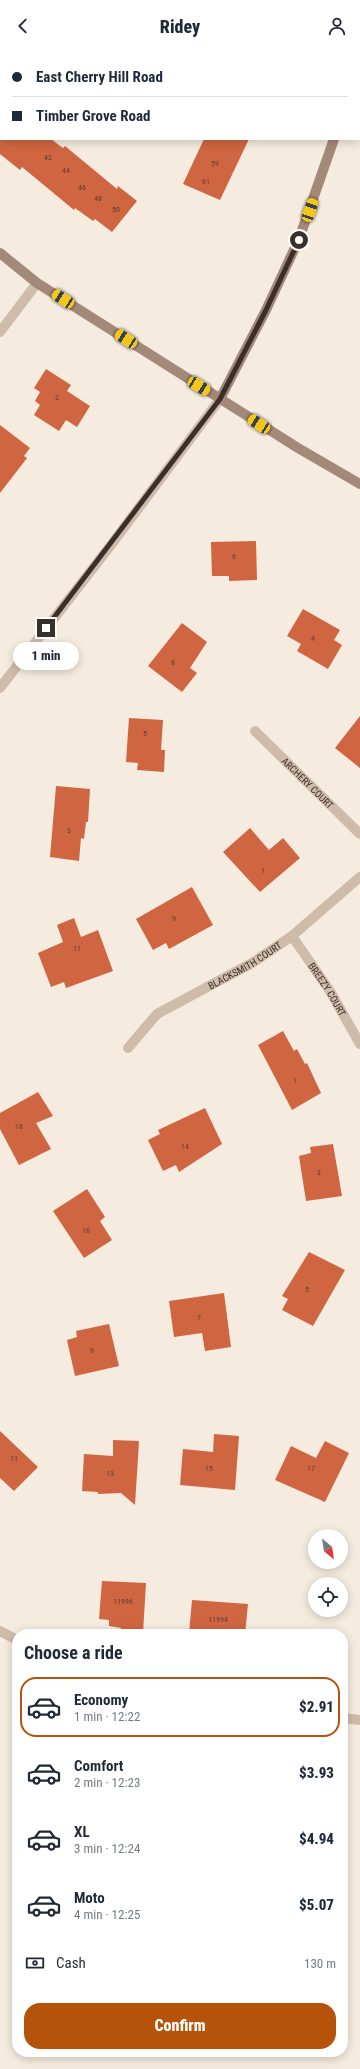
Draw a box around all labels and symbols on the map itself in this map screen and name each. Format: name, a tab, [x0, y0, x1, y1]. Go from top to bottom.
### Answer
house number: 42	[44, 153, 52, 162]
house number: 59	[211, 159, 219, 168]
house number: 44	[62, 166, 70, 175]
house number: 61	[202, 177, 210, 186]
house number: 46	[78, 183, 86, 192]
house number: 48	[94, 194, 102, 203]
car	[300, 197, 320, 223]
house number: 50	[112, 205, 120, 214]
route start	[290, 231, 308, 249]
car	[50, 287, 76, 311]
car	[113, 327, 139, 351]
car	[186, 375, 212, 397]
house number: 2	[55, 393, 59, 402]
car	[246, 412, 272, 436]
house number: 6	[232, 552, 236, 561]
route end	[37, 619, 55, 637]
house number: 4	[311, 634, 315, 643]
callout: 1 min	[13, 642, 79, 670]
house number: 8	[171, 658, 175, 667]
house number: 5	[143, 729, 147, 738]
street label: ARCHERY COURT	[279, 755, 336, 811]
house number: 3	[67, 826, 71, 835]
house number: 1	[261, 866, 265, 875]
house number: 9	[172, 914, 176, 923]
street label: BLACKSMITH COURT	[206, 940, 284, 992]
house number: 11	[73, 944, 81, 953]
street label: BREEZY COURT	[306, 961, 348, 1018]
house number: 1	[293, 1076, 297, 1085]
house number: 18	[15, 1122, 23, 1131]
house number: 14	[181, 1142, 189, 1151]
house number: 3	[317, 1168, 321, 1177]
house number: 16	[82, 1226, 90, 1235]
house number: 5	[305, 1285, 309, 1294]
house number: 7	[197, 1313, 201, 1322]
house number: 9	[90, 1346, 94, 1355]
house number: 11	[10, 1454, 18, 1463]
house number: 15	[205, 1464, 213, 1473]
house number: 17	[307, 1464, 315, 1473]
house number: 13	[106, 1469, 114, 1478]
north arrow	[308, 1529, 348, 1569]
house number: 11996	[113, 1597, 133, 1606]
house number: 11994	[208, 1615, 228, 1624]

